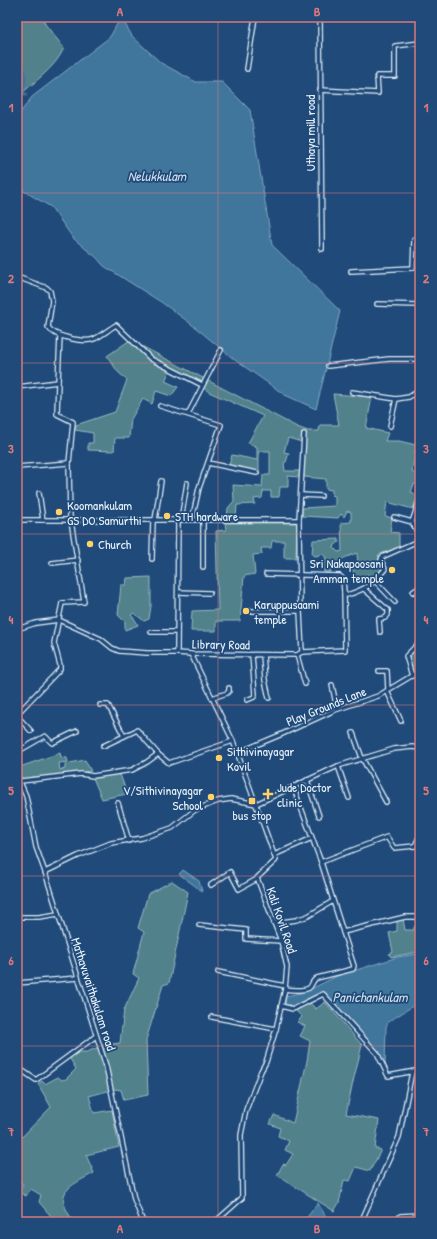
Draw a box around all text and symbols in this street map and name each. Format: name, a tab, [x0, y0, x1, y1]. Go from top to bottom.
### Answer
text: A	[117, 2, 124, 20]
text: B	[314, 2, 321, 20]
street label: Uthaya mill road	[301, 95, 319, 171]
text: 1	[9, 98, 14, 116]
text: 1	[424, 98, 429, 116]
water label: Nelukkulam	[128, 166, 187, 185]
text: 2	[8, 269, 15, 287]
text: 2	[423, 269, 430, 287]
text: 3	[8, 439, 14, 457]
text: 3	[423, 439, 429, 457]
place label: Koomankulam GS DO Samurthi	[67, 496, 142, 529]
marker: Koomankulam GS DO Samurthi	[54, 507, 64, 517]
place label: STH hardware	[175, 507, 238, 525]
marker: STH hardware	[162, 511, 172, 521]
place label: Church	[98, 535, 132, 553]
marker: Church	[85, 539, 95, 549]
place label: Sri Nakapoosani Amman temple	[310, 554, 384, 587]
marker: Sri Nakapoosani Amman temple	[387, 565, 397, 575]
place label: Karuppusaami temple	[254, 595, 319, 628]
marker: Karuppusaami temple	[241, 606, 251, 616]
text: 4	[9, 610, 14, 628]
text: 4	[424, 610, 429, 628]
street label: Library Road	[192, 634, 250, 654]
street label: Play Grounds Lane	[283, 682, 369, 730]
place label: Sithivinayagar Kovil	[227, 742, 294, 775]
marker: Sithivinayagar Kovil	[214, 753, 224, 763]
place label: Jude Doctor clinic	[277, 778, 331, 811]
text: 5	[8, 781, 14, 799]
place label: V/Sithivinayagar School	[123, 781, 204, 814]
text: 5	[423, 781, 429, 799]
marker: Jude Doctor clinic	[262, 788, 274, 800]
marker: V/Sithivinayagar School	[206, 792, 216, 802]
marker: bus stop	[247, 796, 257, 806]
place label: bus stop	[233, 806, 272, 824]
street label: Kali Kovil Road	[262, 884, 302, 956]
street label: Mathavuvaithakulam road	[67, 935, 121, 1053]
text: 6	[8, 951, 14, 969]
text: 6	[423, 951, 429, 969]
water label: Panichankulam	[333, 987, 408, 1006]
text: 7	[7, 1122, 15, 1140]
text: 7	[422, 1122, 430, 1140]
text: A	[117, 1219, 124, 1237]
text: B	[314, 1219, 321, 1237]

